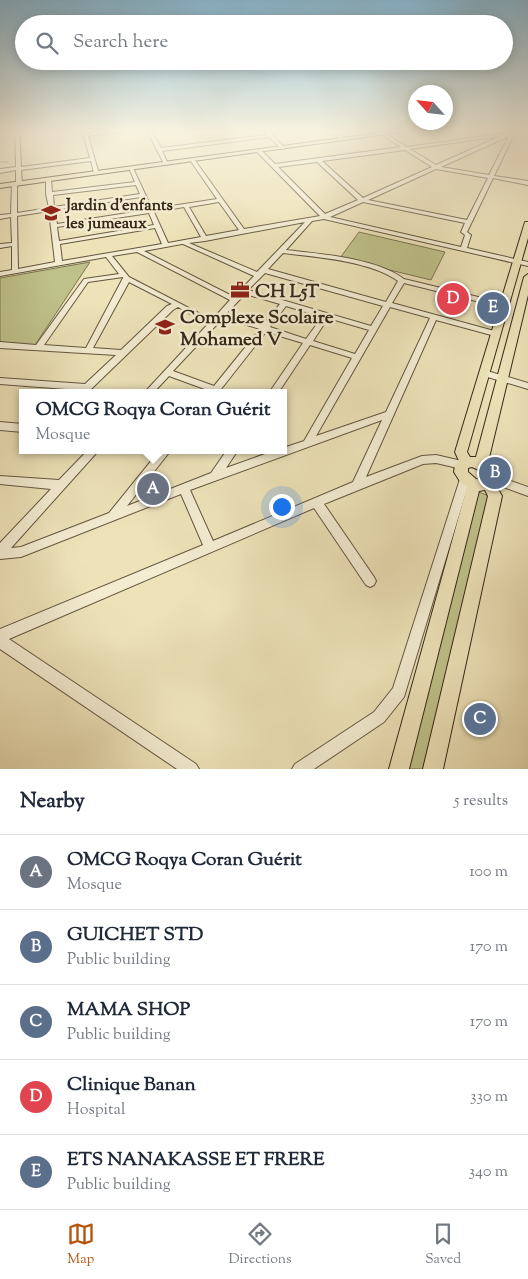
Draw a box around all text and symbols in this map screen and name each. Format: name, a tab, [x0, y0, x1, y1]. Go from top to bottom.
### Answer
search box	[15, 15, 513, 70]
icon: search	[33, 29, 61, 57]
text: Search here	[73, 29, 168, 56]
north arrow	[408, 85, 453, 130]
place label: Jardin d'enfants les jumeaux	[64, 195, 173, 236]
school or university icon: Jardin d'enfants les jumeaux	[40, 202, 62, 224]
office icon: CH L5T	[229, 279, 251, 301]
place label: CH L5T	[255, 279, 320, 306]
pin: D	[437, 280, 469, 318]
pin: E	[477, 289, 509, 327]
place label: Complexe Scolaire Mohamed V	[180, 305, 334, 354]
school or university icon: Complexe Scolaire Mohamed V	[154, 316, 176, 338]
popup	[19, 389, 287, 454]
text: OMCG Roqya Coran Guérit	[36, 397, 270, 424]
text: Mosque	[36, 424, 91, 447]
pin: B	[479, 454, 511, 492]
pin: A	[137, 470, 169, 508]
your location	[269, 494, 295, 520]
pin: C	[464, 700, 496, 738]
text: Nearby	[20, 787, 85, 817]
text: 5 results	[454, 790, 508, 813]
text: OMCG Roqya Coran Guérit	[67, 847, 302, 874]
text: A	[30, 861, 43, 884]
text: 100 m	[469, 861, 508, 884]
text: Mosque	[67, 874, 122, 897]
text: GUICHET STD	[67, 922, 203, 949]
text: B	[31, 936, 41, 959]
text: 170 m	[470, 936, 508, 959]
text: Public building	[67, 949, 171, 972]
text: MAMA SHOP	[67, 997, 190, 1024]
text: C	[30, 1011, 42, 1034]
text: 170 m	[470, 1011, 508, 1034]
text: Public building	[67, 1024, 171, 1047]
text: Clinique Banan	[67, 1072, 196, 1099]
text: D	[30, 1086, 42, 1109]
text: 330 m	[470, 1086, 508, 1109]
text: Hospital	[67, 1099, 125, 1122]
text: ETS NANAKASSE ET FRERE	[67, 1147, 325, 1174]
text: E	[31, 1161, 41, 1184]
text: 340 m	[469, 1161, 508, 1184]
text: Public building	[67, 1174, 171, 1197]
tab: Map	[67, 1220, 95, 1270]
tab: Directions	[228, 1220, 292, 1270]
tab: Saved	[425, 1220, 461, 1270]

